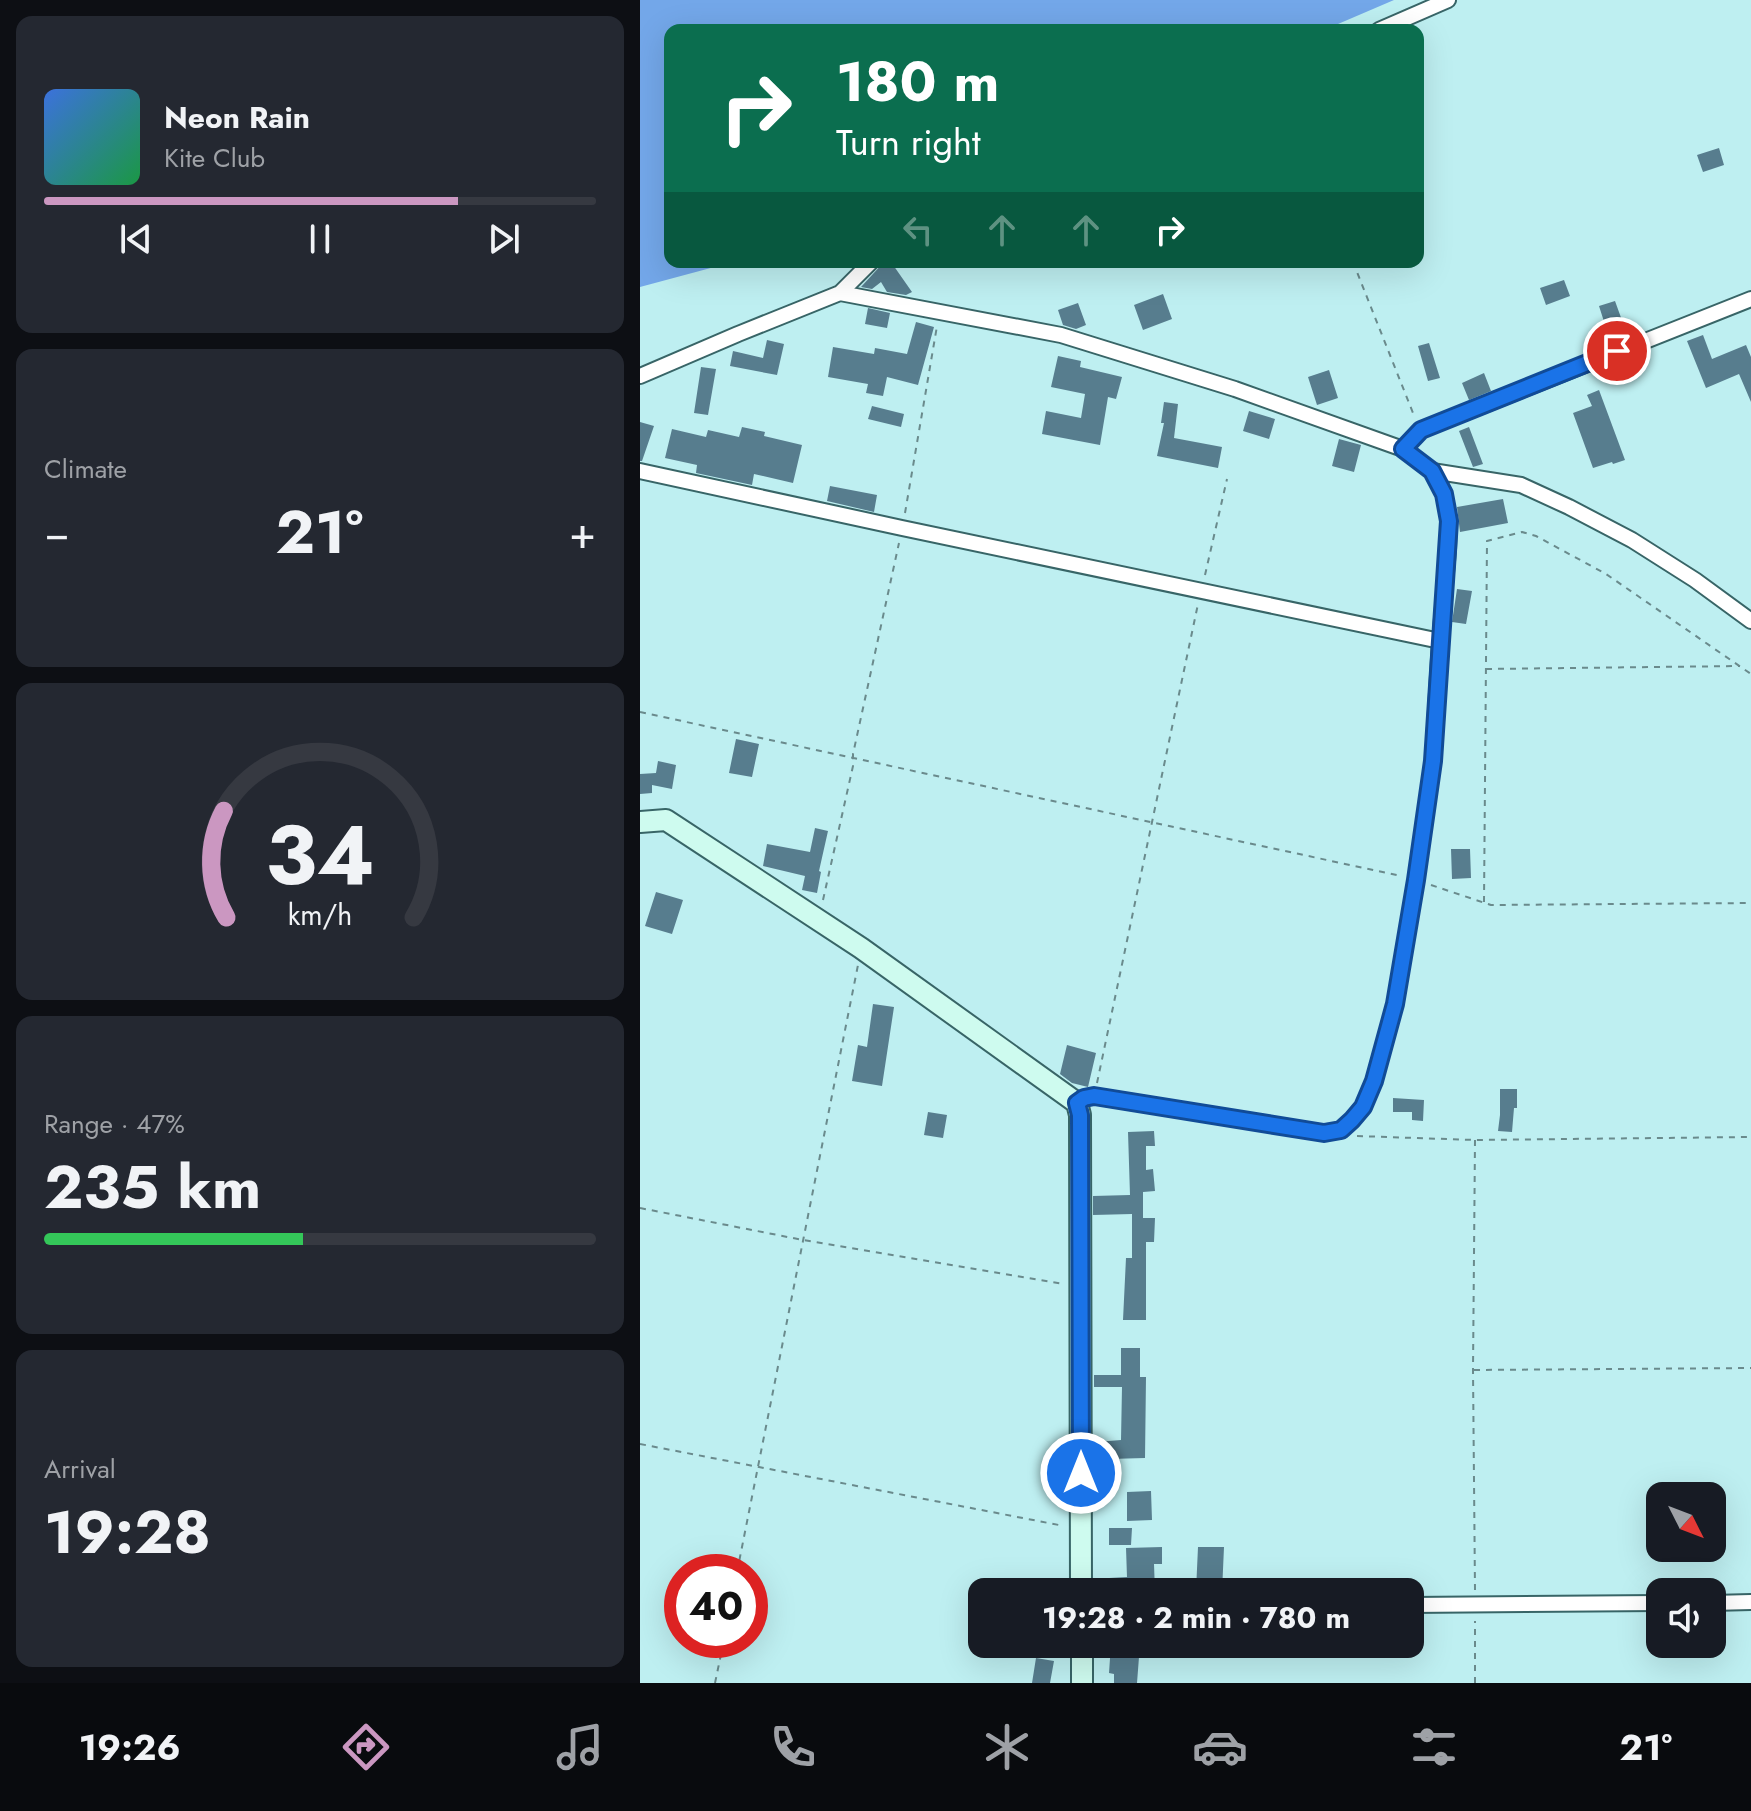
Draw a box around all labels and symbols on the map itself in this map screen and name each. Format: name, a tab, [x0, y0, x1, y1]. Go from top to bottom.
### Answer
pin	[1583, 317, 1651, 385]
position arrow	[1039, 1431, 1123, 1515]
north arrow	[1646, 1482, 1726, 1562]
speed limit sign: 40	[664, 1554, 768, 1658]

